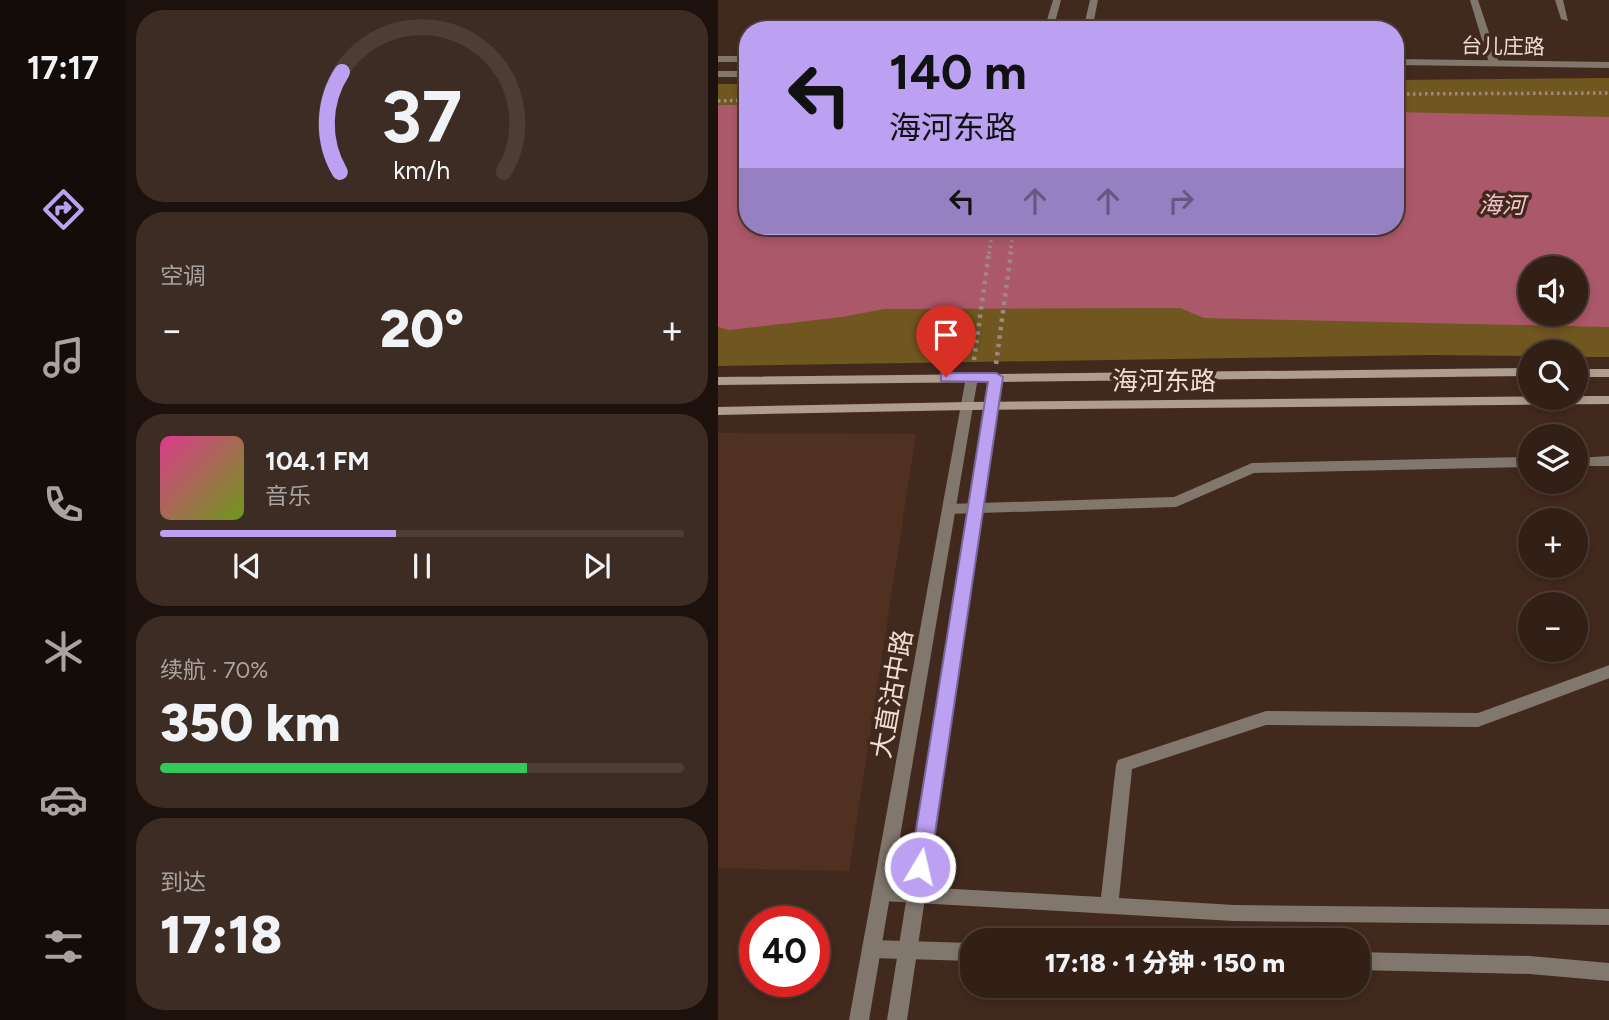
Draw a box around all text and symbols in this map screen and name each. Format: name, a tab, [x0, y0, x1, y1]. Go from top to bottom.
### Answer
street label: 台儿庄路	[1461, 33, 1545, 59]
text: 140 m	[889, 42, 1027, 101]
text: 17:17	[27, 49, 99, 87]
icon: left	[774, 49, 865, 140]
text: 37	[382, 73, 462, 160]
text: 海河东路	[889, 109, 1017, 147]
text: km/h	[393, 155, 451, 185]
icon: left	[943, 182, 981, 220]
icon: ahead	[1016, 182, 1054, 220]
icon: ahead	[1089, 182, 1127, 220]
icon: right	[1162, 182, 1200, 220]
icon: directions	[39, 185, 88, 234]
water label: 海河	[1479, 191, 1529, 219]
map controls	[1518, 256, 1588, 662]
button: sound	[1518, 256, 1588, 326]
text: 空调	[160, 262, 206, 290]
text: 20°	[380, 298, 464, 360]
pin	[916, 305, 976, 377]
text: −	[160, 307, 184, 353]
text: +	[660, 307, 684, 353]
icon: arrive	[927, 316, 965, 354]
icon: music	[39, 333, 88, 382]
button: search	[1518, 340, 1588, 410]
street label: 海河东路	[1112, 365, 1216, 397]
button: layers	[1518, 424, 1588, 494]
text: 104.1 FM	[265, 445, 370, 477]
icon: phone	[39, 480, 88, 529]
text: 音乐	[265, 482, 311, 510]
button: +	[1518, 508, 1588, 578]
icon: previous	[228, 547, 266, 585]
icon: pause	[403, 547, 441, 585]
icon: next	[578, 547, 616, 585]
button: −	[1518, 592, 1588, 662]
icon: climate	[39, 627, 88, 676]
street label: 大直沽中路	[865, 627, 919, 761]
text: 续航 · 70%	[160, 656, 268, 684]
text: 350 km	[160, 692, 341, 754]
icon: car	[39, 775, 88, 824]
position arrow	[883, 830, 957, 904]
text: 到达	[160, 868, 206, 896]
text: 17:18	[160, 904, 282, 966]
speed limit sign: 40	[739, 906, 830, 997]
icon: filters	[39, 922, 88, 971]
text: 17:18 · 1 分钟 · 150 m	[1045, 947, 1285, 979]

